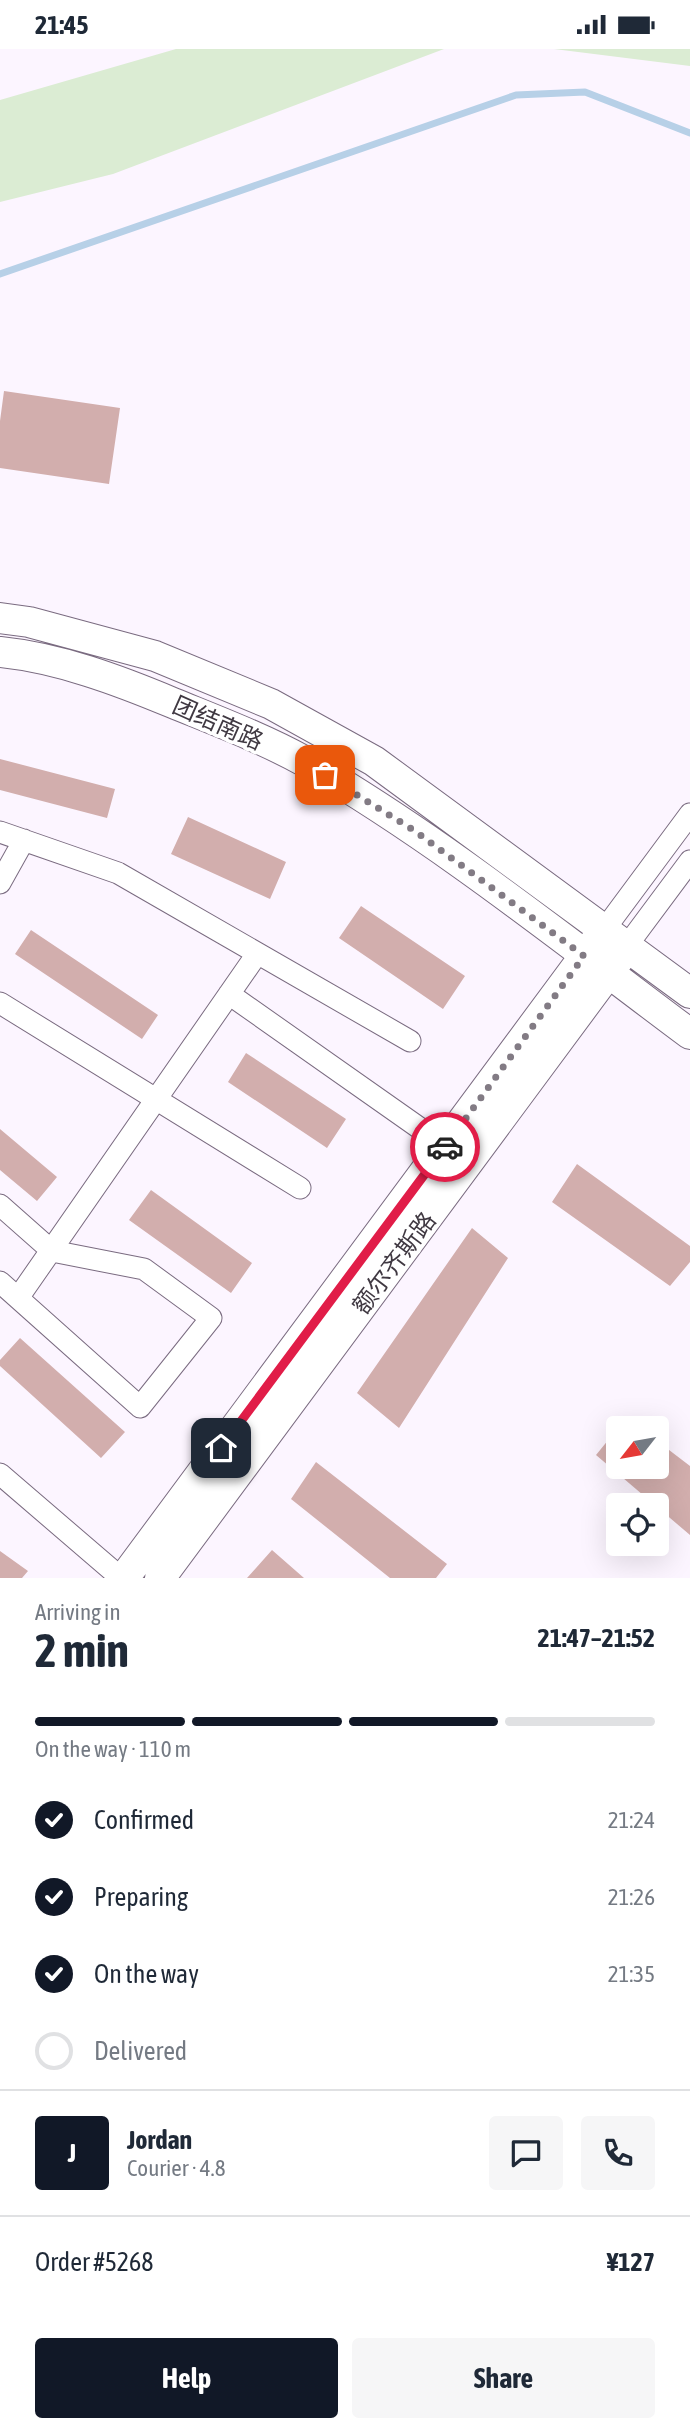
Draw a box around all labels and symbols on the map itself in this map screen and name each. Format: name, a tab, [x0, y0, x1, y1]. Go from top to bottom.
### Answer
street label: 团结南路	[169, 691, 267, 755]
pin	[295, 745, 355, 805]
courier	[410, 1112, 480, 1182]
street label: 额尔齐斯路	[347, 1207, 441, 1319]
north arrow	[606, 1416, 668, 1479]
pin	[191, 1418, 251, 1478]

